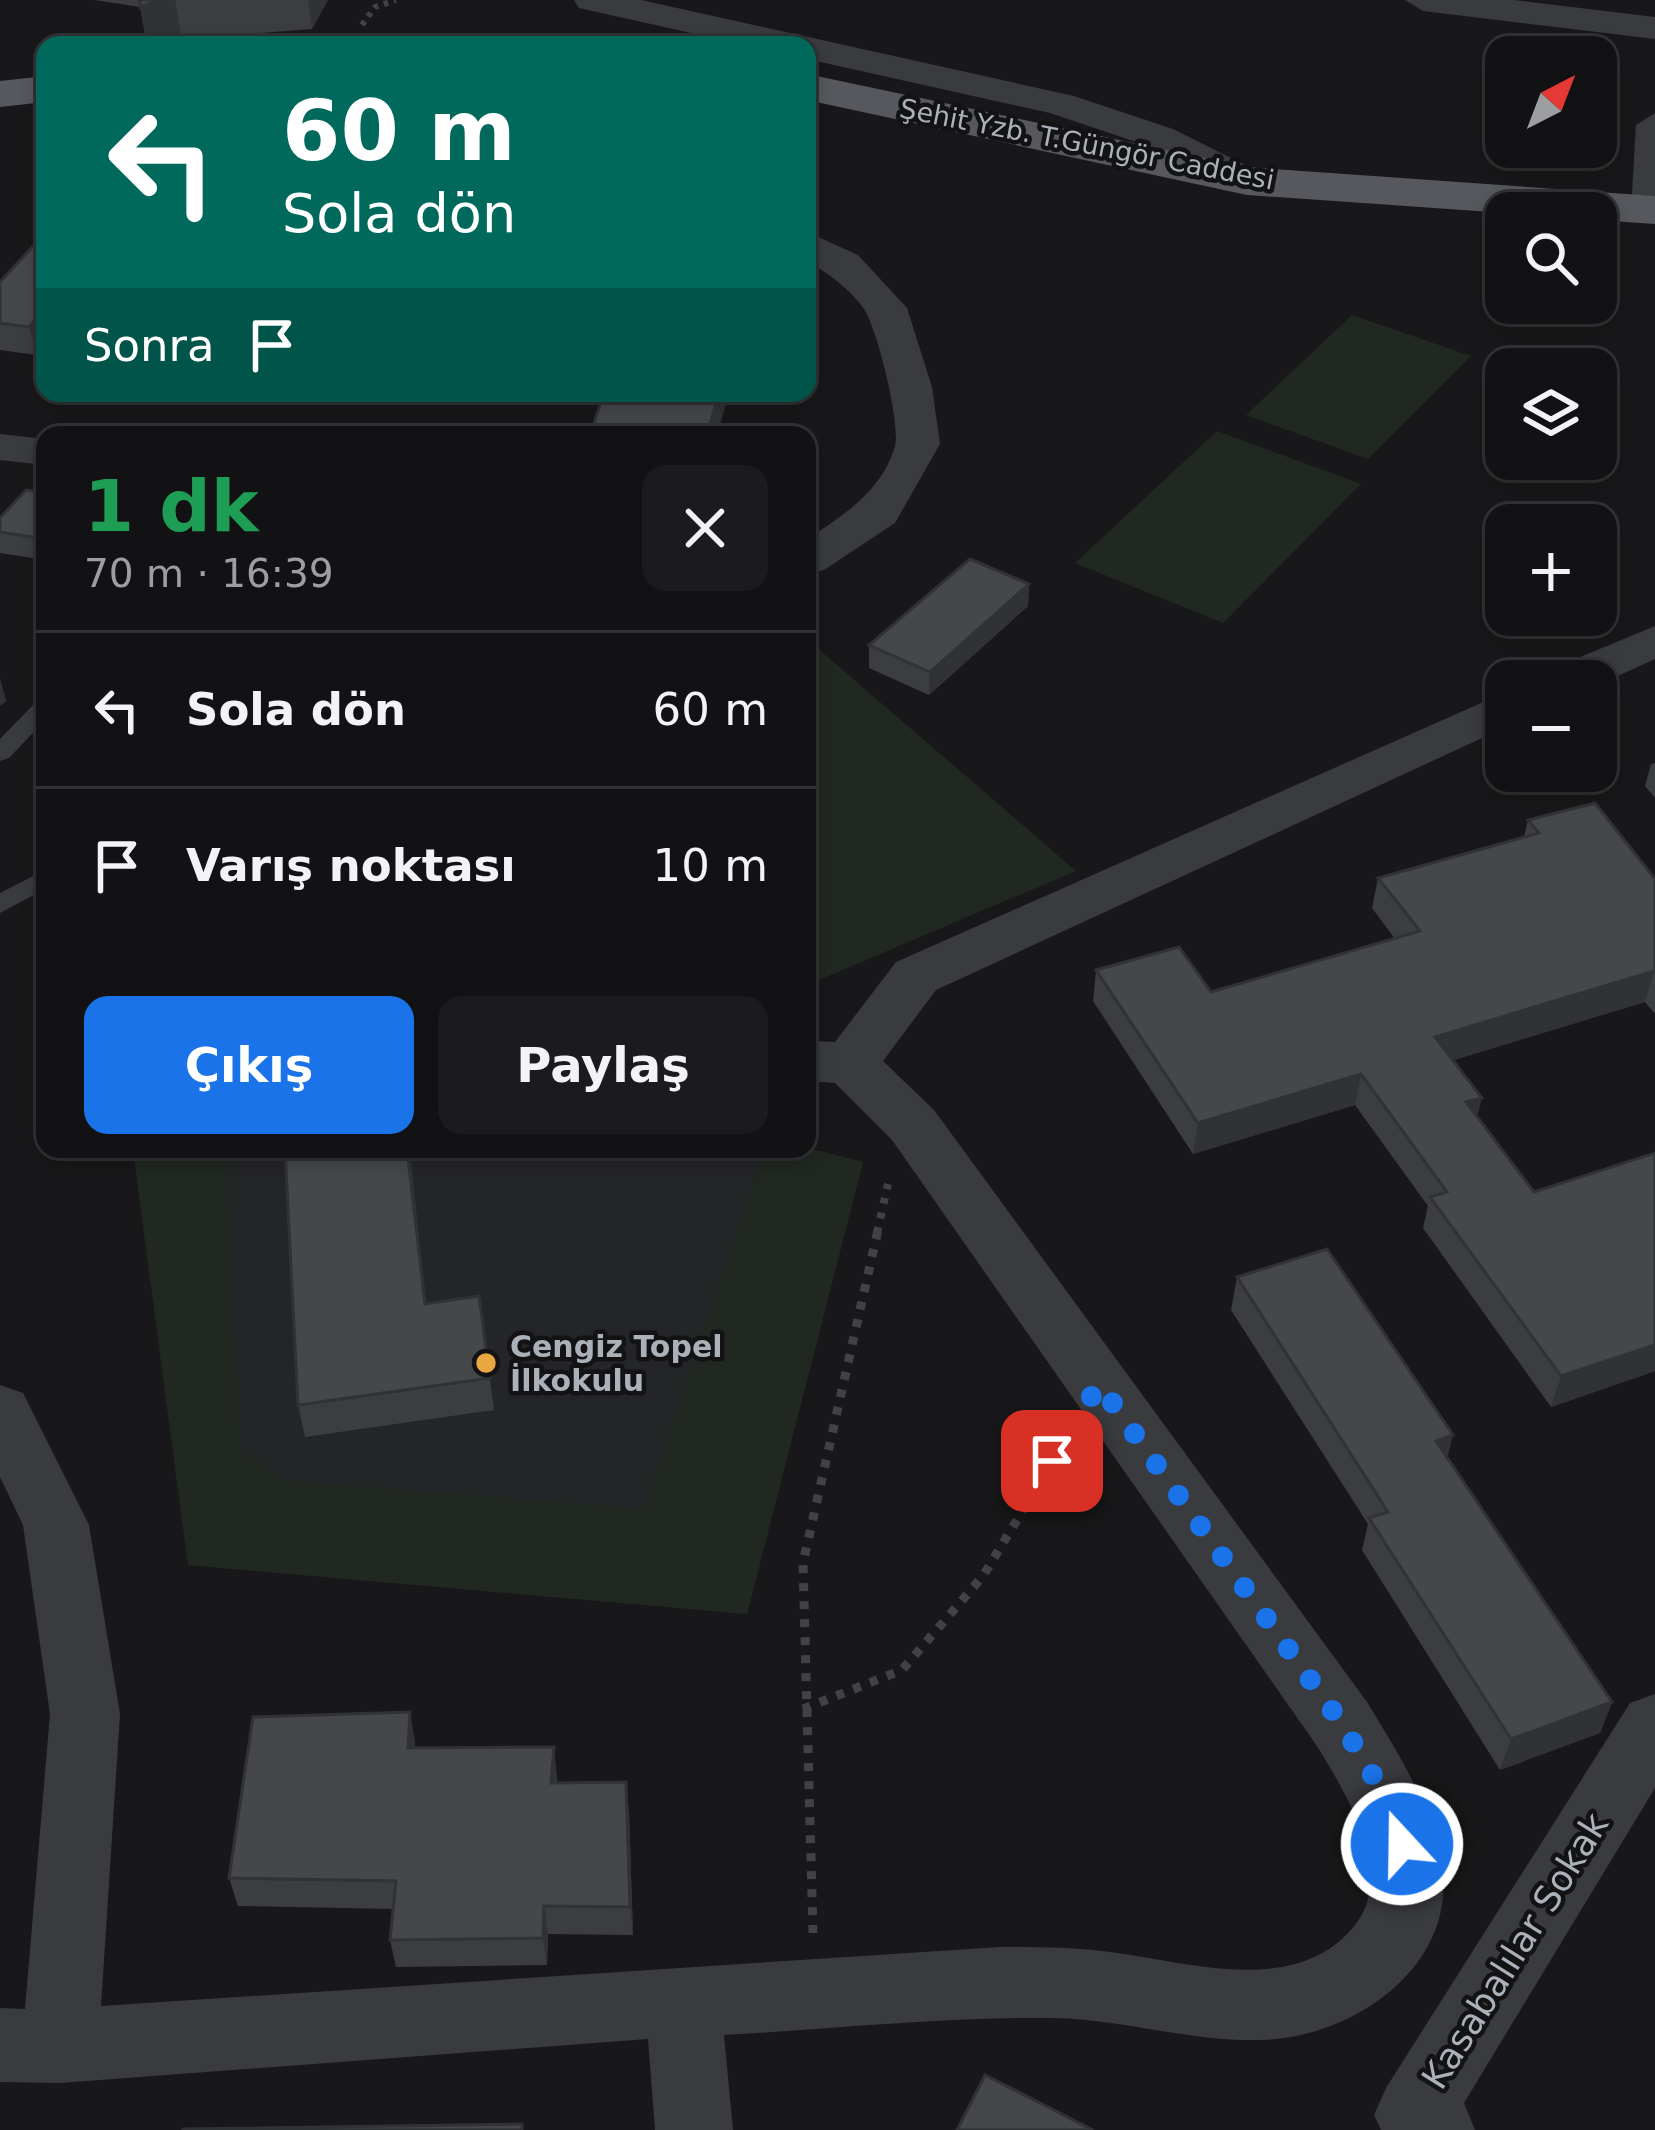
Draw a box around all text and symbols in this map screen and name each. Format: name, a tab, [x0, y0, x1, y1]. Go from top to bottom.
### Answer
north arrow	[1485, 36, 1617, 168]
map controls	[1485, 36, 1617, 792]
text: 60 m	[282, 82, 516, 180]
icon: left	[84, 84, 240, 240]
street label: Şehit Yzb. T.Güngör Caddesi	[897, 92, 1277, 196]
text: Sola dön	[282, 182, 516, 245]
button: search	[1485, 192, 1617, 324]
icon: arrive	[239, 312, 305, 378]
text: Sonra	[84, 319, 215, 372]
button: layers	[1485, 348, 1617, 480]
text: 1 dk	[84, 464, 259, 548]
button: close	[642, 465, 768, 591]
button: +	[1485, 504, 1617, 636]
text: 70 m · 16:39	[84, 551, 334, 596]
button: −	[1485, 660, 1617, 792]
icon: left	[84, 677, 150, 743]
text: Sola dön	[186, 683, 406, 736]
text: 60 m	[653, 683, 768, 736]
icon: arrive	[84, 833, 150, 899]
text: Varış noktası	[186, 839, 516, 892]
text: 10 m	[653, 839, 768, 892]
button: Çıkış	[84, 996, 414, 1134]
button: Paylaş	[438, 996, 768, 1134]
place label: Cengiz Topel İlkokulu	[510, 1329, 723, 1398]
marker: Cengiz Topel İlkokulu	[473, 1350, 499, 1376]
pin	[1001, 1410, 1103, 1512]
icon: arrive	[1019, 1428, 1085, 1494]
position arrow	[1339, 1781, 1465, 1907]
street label: Kasabalılar Sokak	[1414, 1806, 1616, 2096]

